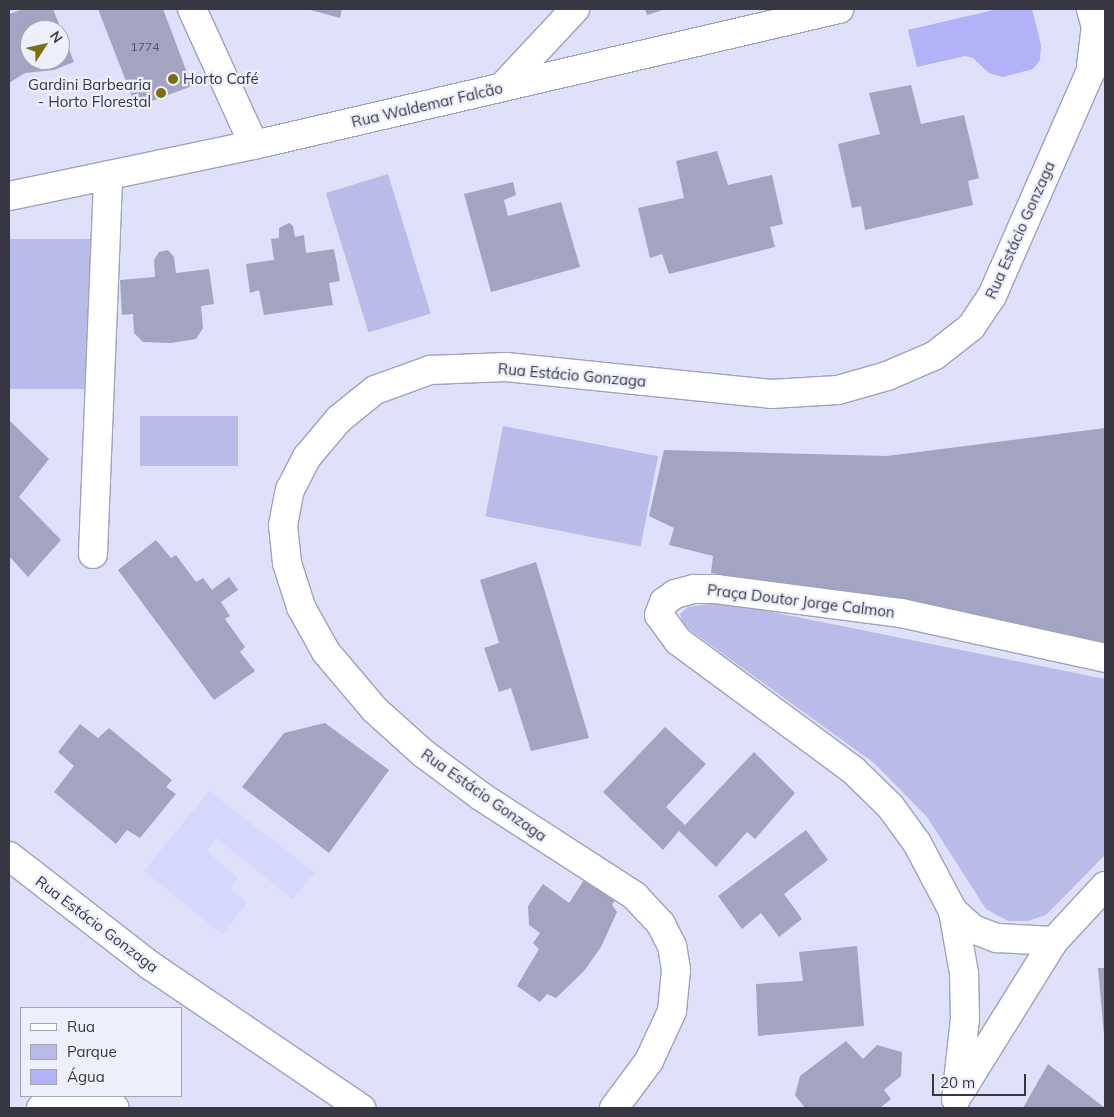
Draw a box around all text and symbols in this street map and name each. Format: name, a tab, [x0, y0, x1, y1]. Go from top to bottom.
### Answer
north arrow	[20, 20, 70, 70]
text: N	[46, 27, 67, 46]
house number: 1774	[131, 40, 159, 54]
place label: Horto Café	[183, 70, 259, 88]
marker: Horto Café	[167, 73, 179, 85]
place label: Gardini Barbearia - Horto Florestal	[28, 75, 151, 110]
street label: Rua Waldemar Falcão	[350, 79, 504, 131]
marker: Gardini Barbearia - Horto Florestal	[155, 87, 167, 99]
street label: Rua Estácio Gonzaga	[982, 158, 1058, 302]
street label: Rua Estácio Gonzaga	[497, 360, 647, 390]
street label: Praça Doutor Jorge Calmon	[706, 581, 896, 621]
street label: Rua Estácio Gonzaga	[418, 745, 550, 845]
street label: Rua Estácio Gonzaga	[32, 872, 162, 976]
legend	[20, 1007, 182, 1097]
text: Rua	[67, 1017, 95, 1036]
text: Parque	[67, 1042, 117, 1061]
scale bar	[934, 1064, 1028, 1096]
text: Água	[67, 1067, 105, 1086]
text: 20 m	[940, 1073, 975, 1092]

